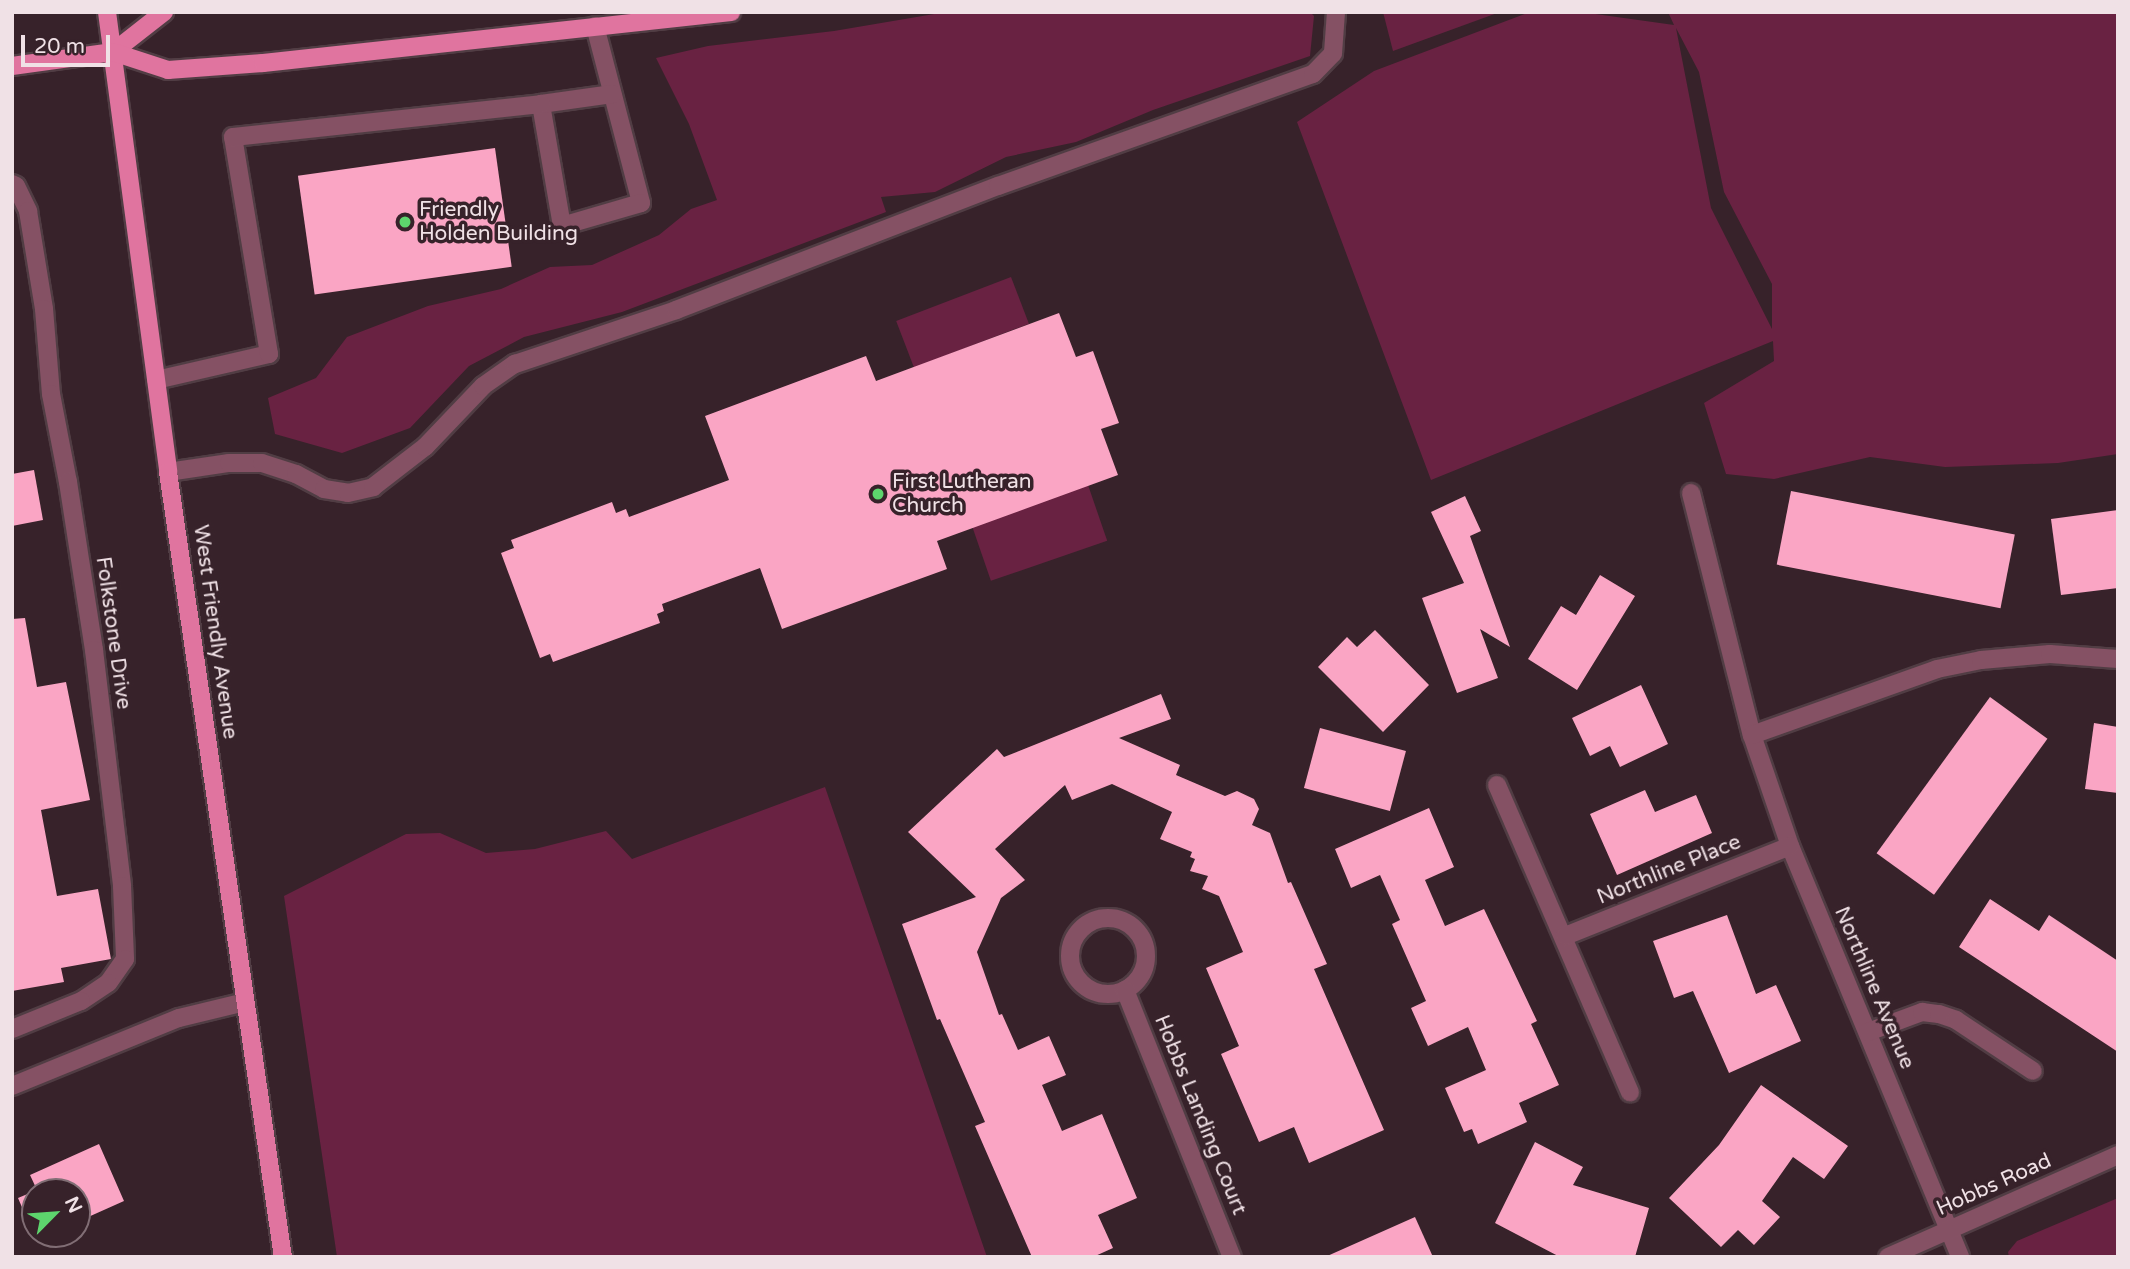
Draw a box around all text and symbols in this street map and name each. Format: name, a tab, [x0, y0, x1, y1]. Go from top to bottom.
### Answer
scale bar	[24, 21, 114, 65]
text: 20 m	[34, 34, 85, 59]
place label: Friendly Holden Building	[419, 197, 578, 247]
marker: Friendly Holden Building	[397, 214, 413, 230]
place label: First Lutheran Church	[892, 469, 1032, 519]
marker: First Lutheran Church	[870, 486, 886, 502]
street label: West Friendly Avenue	[187, 523, 243, 741]
street label: Folkstone Drive	[90, 555, 136, 711]
street label: Northline Place	[1593, 830, 1745, 910]
street label: Northline Avenue	[1828, 903, 1920, 1073]
street label: Hobbs Landing Court	[1148, 1012, 1252, 1218]
street label: Hobbs Road	[1933, 1148, 2055, 1222]
north arrow	[21, 1178, 91, 1248]
text: N	[60, 1193, 86, 1217]

